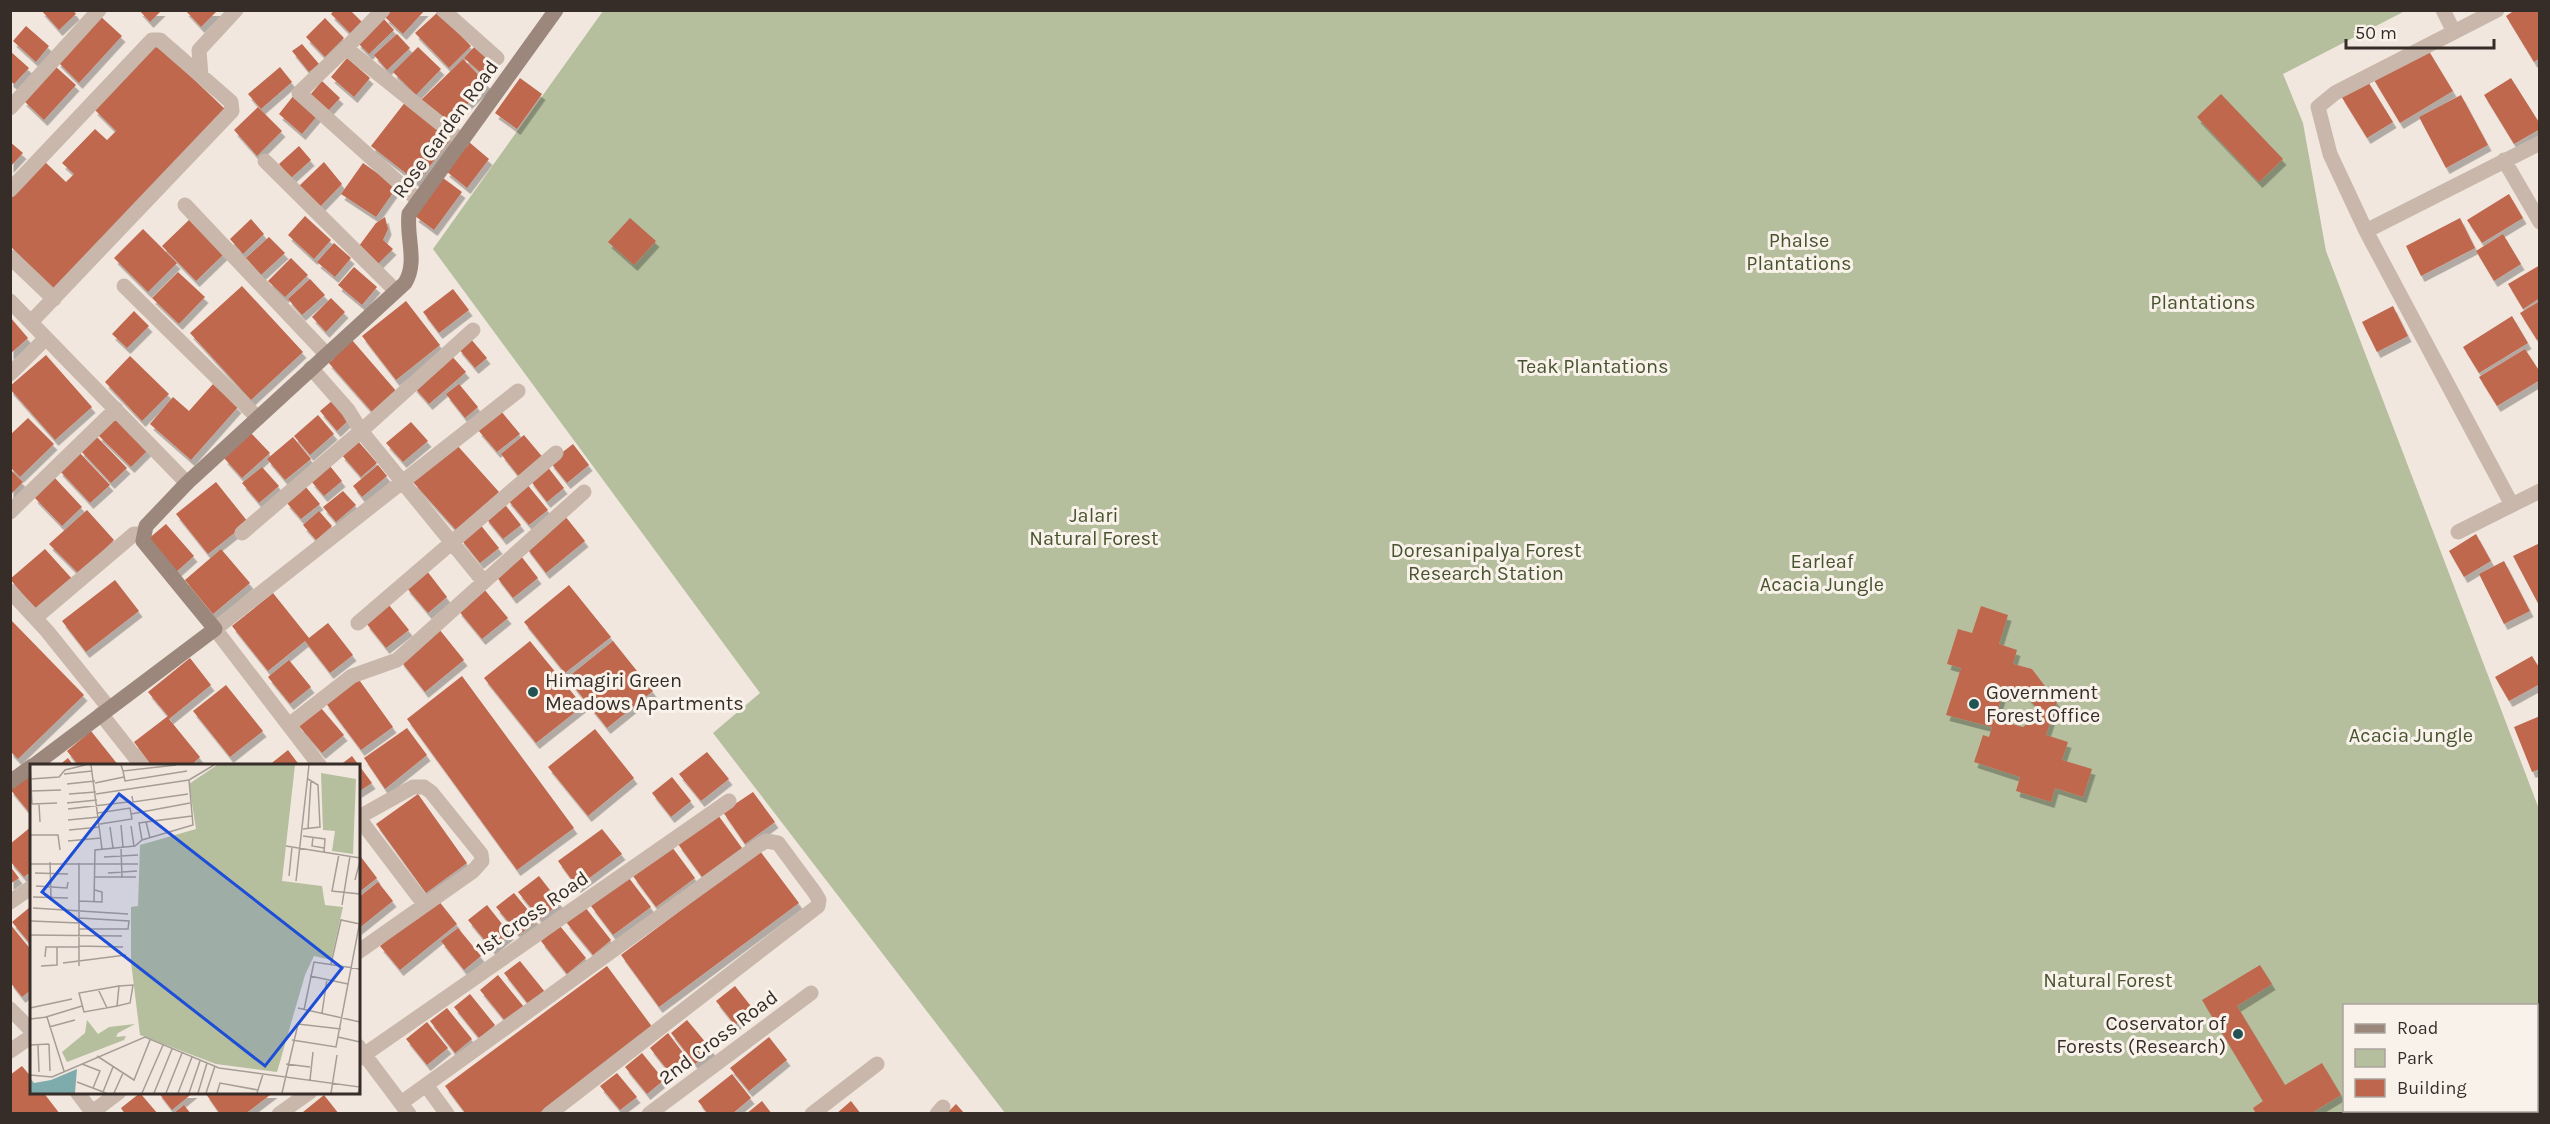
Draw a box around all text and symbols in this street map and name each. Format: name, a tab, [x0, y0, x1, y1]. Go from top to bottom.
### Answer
scale bar	[2346, 12, 2494, 50]
text: 50 m	[2355, 22, 2397, 44]
street label: Rose Garden Road	[388, 56, 503, 203]
park label: Phalse Plantations	[1746, 229, 1852, 275]
park label: Plantations	[2150, 291, 2256, 314]
park label: Teak Plantations	[1517, 355, 1669, 378]
park label: Jalari Natural Forest	[1029, 504, 1159, 550]
park label: Doresanipalya Forest Research Station	[1391, 539, 1582, 585]
park label: Earleaf Acacia Jungle	[1760, 550, 1884, 596]
place label: Himagiri Green Meadows Apartments	[545, 669, 744, 715]
place label: Government Forest Office	[1986, 681, 2100, 727]
marker: Himagiri Green Meadows Apartments	[526, 685, 540, 699]
marker: Government Forest Office	[1967, 697, 1981, 711]
park label: Acacia Jungle	[2349, 724, 2473, 747]
inset map	[30, 764, 360, 1094]
street label: 1st Cross Road	[472, 866, 593, 961]
park label: Natural Forest	[2043, 969, 2173, 992]
street label: 2nd Cross Road	[654, 985, 782, 1089]
legend	[2343, 1004, 2538, 1112]
place label: Coservator of Forests (Research)	[2056, 1012, 2226, 1058]
text: Road	[2397, 1017, 2438, 1039]
marker: Coservator of Forests (Research)	[2231, 1027, 2245, 1041]
text: Park	[2397, 1047, 2434, 1069]
text: Building	[2397, 1077, 2467, 1099]

